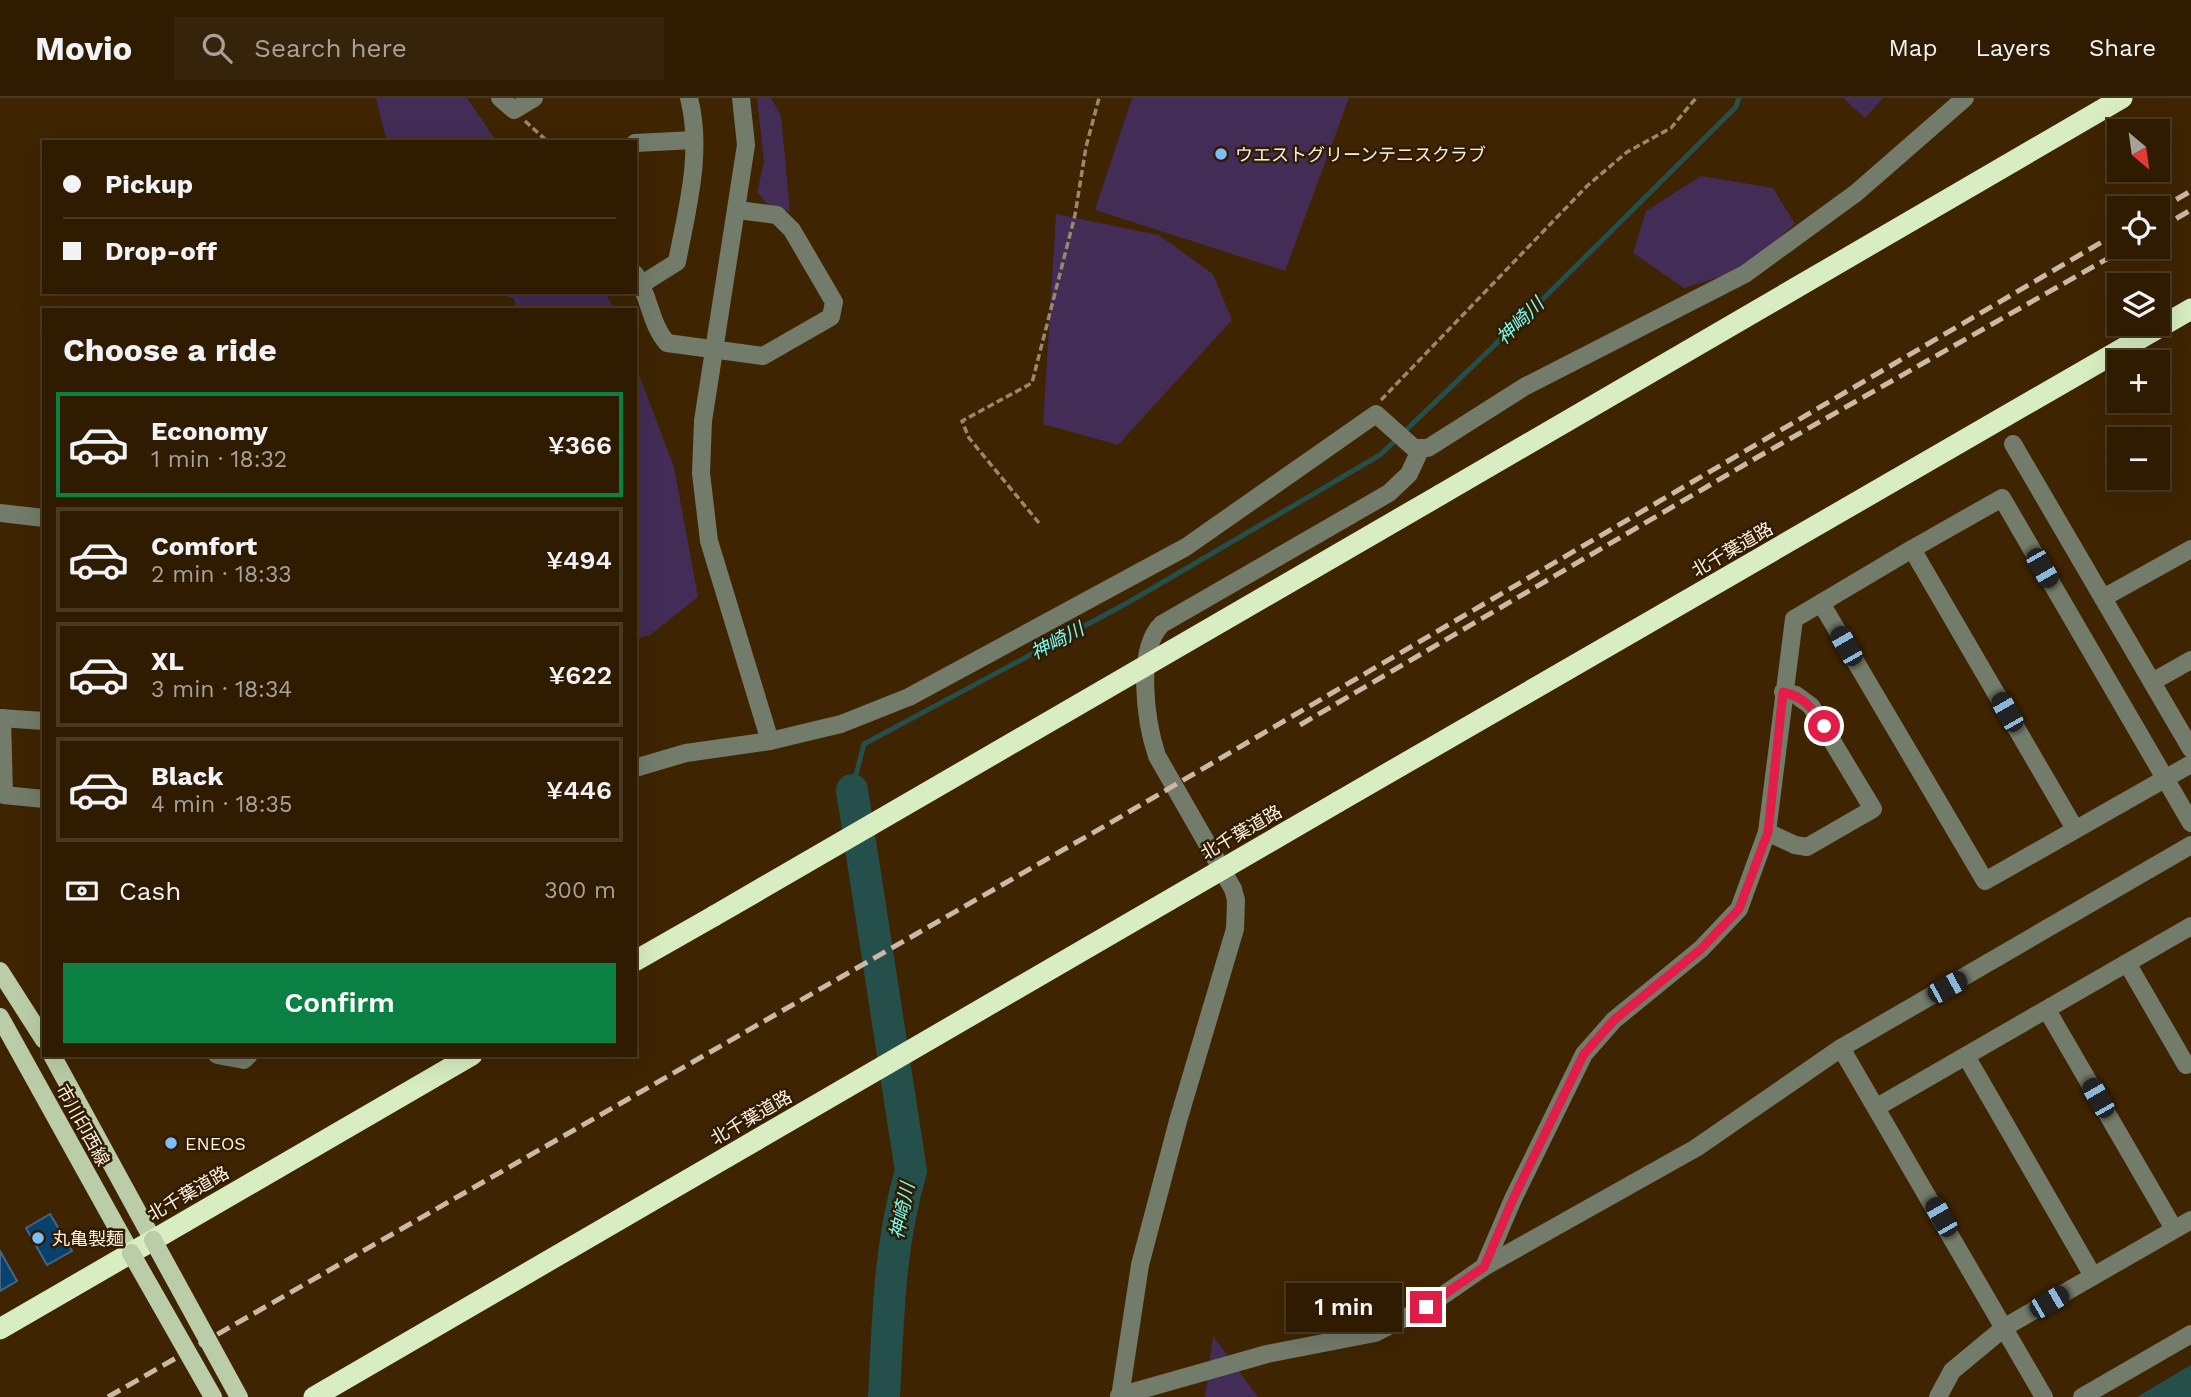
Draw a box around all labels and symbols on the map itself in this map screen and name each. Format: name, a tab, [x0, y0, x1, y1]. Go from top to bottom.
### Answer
north arrow	[2107, 119, 2170, 182]
place label: ウエストグリーンテニスクラブ	[1235, 144, 1486, 165]
marker: ウエストグリーンテニスクラブ	[1213, 146, 1229, 162]
water label: 神崎川	[1492, 292, 1550, 349]
street label: 北千葉道路	[1688, 517, 1776, 581]
car	[2023, 545, 2062, 591]
water label: 神崎川	[1026, 617, 1089, 665]
car	[1827, 623, 1866, 669]
car	[1988, 689, 2027, 735]
route start	[1808, 710, 1840, 742]
street label: 北千葉道路	[1197, 800, 1285, 864]
car	[1924, 968, 1971, 1006]
car	[2079, 1075, 2118, 1121]
street label: 市川印西線	[52, 1081, 114, 1169]
street label: 北千葉道路	[707, 1085, 795, 1149]
place label: ENEOS	[185, 1133, 246, 1154]
marker: ENEOS	[163, 1135, 179, 1151]
street label: 北千葉道路	[144, 1161, 232, 1225]
water label: 神崎川	[885, 1179, 920, 1241]
car	[1922, 1194, 1961, 1240]
place label: 丸亀製麺	[52, 1228, 124, 1249]
marker: 丸亀製麺	[30, 1230, 46, 1246]
callout: 1 min	[1286, 1282, 1402, 1332]
car	[2026, 1282, 2073, 1322]
route end	[1410, 1291, 1442, 1323]

